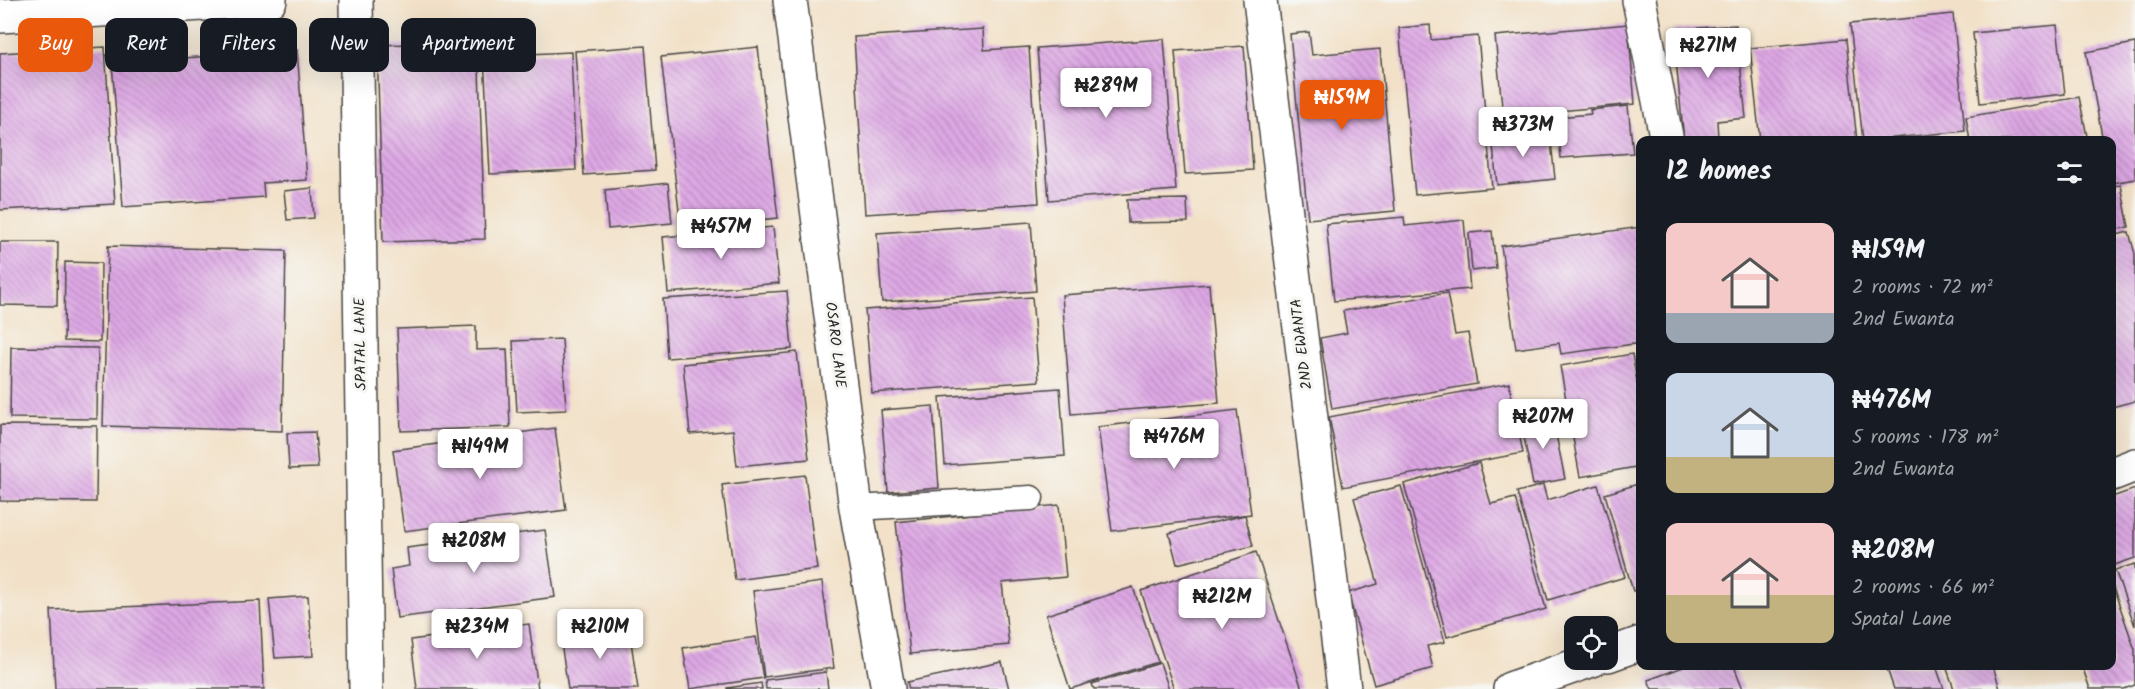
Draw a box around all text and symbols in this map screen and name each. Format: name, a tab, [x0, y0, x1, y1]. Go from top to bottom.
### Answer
chip: Buy	[18, 18, 93, 72]
chip: Rent	[105, 18, 188, 72]
chip: Filters	[200, 18, 297, 72]
chip: New	[309, 18, 389, 72]
chip: Apartment	[401, 18, 536, 72]
pin: ₦271M	[1666, 28, 1750, 79]
text: ₦271M	[1680, 31, 1736, 63]
pin: ₦289M	[1064, 68, 1148, 119]
text: ₦289M	[1074, 71, 1138, 103]
pin: ₦159M	[1300, 80, 1384, 131]
text: ₦159M	[1314, 83, 1370, 115]
pin: ₦373M	[1481, 107, 1565, 158]
text: ₦373M	[1493, 110, 1553, 142]
text: 12 homes	[1666, 151, 1772, 193]
icon: filters	[2053, 156, 2086, 189]
pin: ₦457M	[679, 209, 763, 260]
text: ₦457M	[691, 212, 751, 244]
text: ₦159M	[1852, 230, 1925, 272]
icon: home	[1714, 247, 1786, 319]
text: 2 rooms · 72 m²	[1852, 272, 1993, 304]
street label: SPATAL LANE	[348, 296, 374, 391]
street label: 2ND EWANTA	[1285, 297, 1319, 391]
street label: OSARO LANE	[818, 301, 852, 391]
text: 2nd Ewanta	[1852, 304, 1955, 336]
text: ₦476M	[1852, 380, 1931, 422]
icon: home	[1714, 397, 1786, 469]
pin: ₦207M	[1501, 399, 1585, 450]
text: ₦207M	[1513, 402, 1573, 434]
pin: ₦476M	[1132, 419, 1216, 470]
text: ₦476M	[1144, 422, 1204, 454]
text: 5 rooms · 178 m²	[1852, 422, 1998, 454]
pin: ₦149M	[438, 429, 522, 480]
text: ₦149M	[452, 432, 508, 464]
text: 2nd Ewanta	[1852, 454, 1955, 486]
pin: ₦208M	[432, 523, 516, 574]
text: ₦208M	[442, 526, 506, 558]
text: ₦208M	[1852, 530, 1934, 572]
icon: home	[1714, 547, 1786, 619]
text: 2 rooms · 66 m²	[1852, 572, 1994, 604]
pin: ₦212M	[1180, 579, 1264, 630]
text: ₦212M	[1193, 582, 1251, 614]
text: Spatal Lane	[1852, 604, 1952, 636]
pin: ₦234M	[435, 609, 519, 660]
pin: ₦210M	[558, 609, 642, 660]
text: ₦234M	[445, 612, 509, 644]
text: ₦210M	[571, 612, 629, 644]
map controls	[1564, 616, 1618, 670]
button: locate	[1564, 616, 1618, 670]

